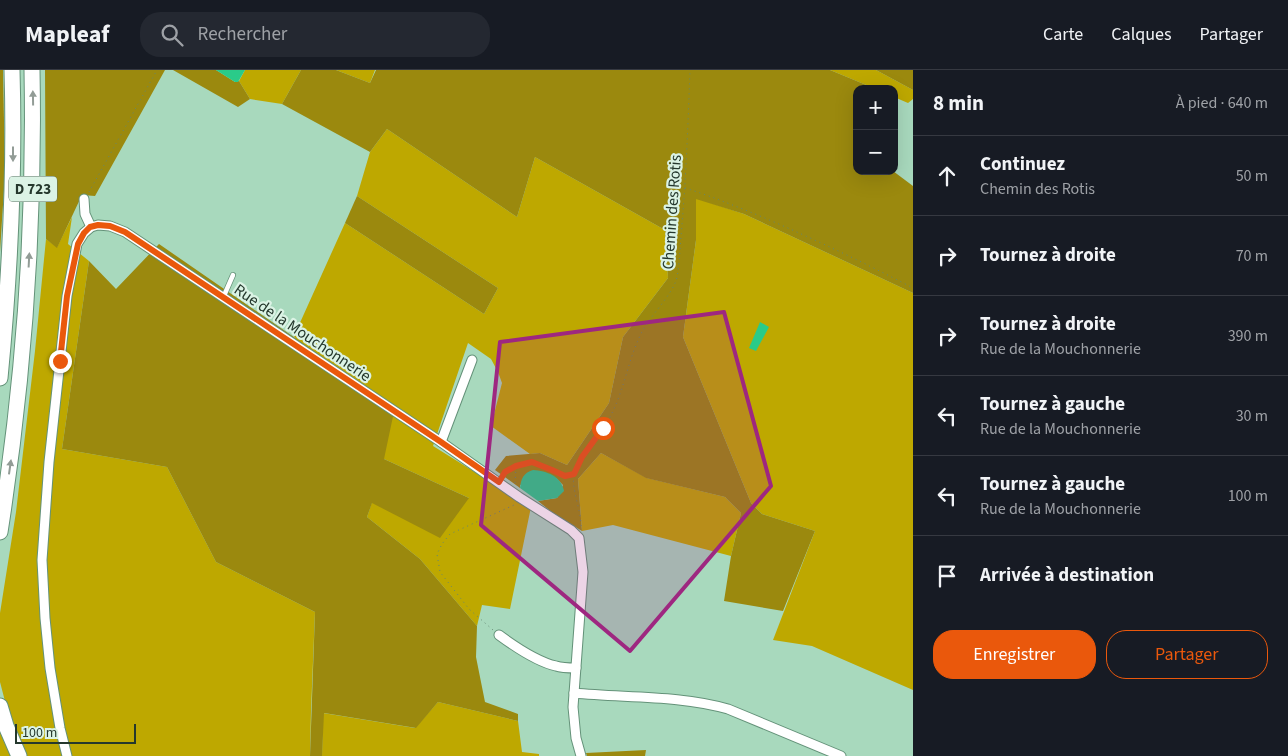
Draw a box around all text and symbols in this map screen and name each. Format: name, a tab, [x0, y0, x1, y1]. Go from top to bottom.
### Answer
search box	[140, 12, 490, 57]
text: Mapleaf	[25, 17, 110, 52]
icon: search	[158, 21, 186, 49]
text: Rechercher	[198, 21, 287, 48]
text: Carte	[1043, 22, 1083, 47]
text: Calques	[1111, 22, 1171, 47]
text: Partager	[1199, 22, 1263, 47]
map controls	[853, 85, 898, 175]
button: +	[853, 85, 898, 130]
text: 8 min	[933, 88, 984, 118]
one-way arrow	[29, 89, 37, 105]
text: À pied · 640 m	[1176, 92, 1268, 114]
button: −	[853, 130, 898, 175]
one-way arrow	[9, 146, 17, 162]
text: Continuez	[980, 151, 1065, 178]
street label: Chemin des Rotis	[657, 154, 687, 270]
icon: ahead	[933, 162, 961, 190]
text: 50 m	[1236, 165, 1268, 187]
road number: D 723	[9, 176, 57, 202]
text: Chemin des Rotis	[980, 178, 1095, 200]
icon: right	[933, 242, 961, 270]
text: Tournez à droite	[980, 242, 1116, 269]
text: 70 m	[1236, 245, 1268, 267]
one-way arrow	[26, 252, 34, 268]
street label: Rue de la Mouchonnerie	[230, 279, 375, 387]
text: Tournez à droite	[980, 311, 1116, 338]
icon: right	[933, 322, 961, 350]
text: 390 m	[1228, 325, 1268, 347]
text: Rue de la Mouchonnerie	[980, 338, 1141, 360]
route end	[49, 350, 72, 373]
text: Tournez à gauche	[980, 391, 1125, 418]
icon: left	[933, 402, 961, 430]
text: 30 m	[1236, 405, 1268, 427]
route start	[592, 417, 615, 440]
text: Rue de la Mouchonnerie	[980, 418, 1141, 440]
one-way arrow	[7, 459, 15, 475]
text: Tournez à gauche	[980, 471, 1125, 498]
icon: left	[933, 482, 961, 510]
text: 100 m	[1228, 485, 1268, 507]
text: Rue de la Mouchonnerie	[980, 498, 1141, 520]
icon: arrive	[933, 562, 961, 590]
text: Arrivée à destination	[980, 562, 1154, 589]
button: Enregistrer	[933, 630, 1096, 679]
button: Partager	[1106, 630, 1268, 679]
scale bar	[15, 721, 136, 744]
text: 100 m	[22, 723, 57, 743]

